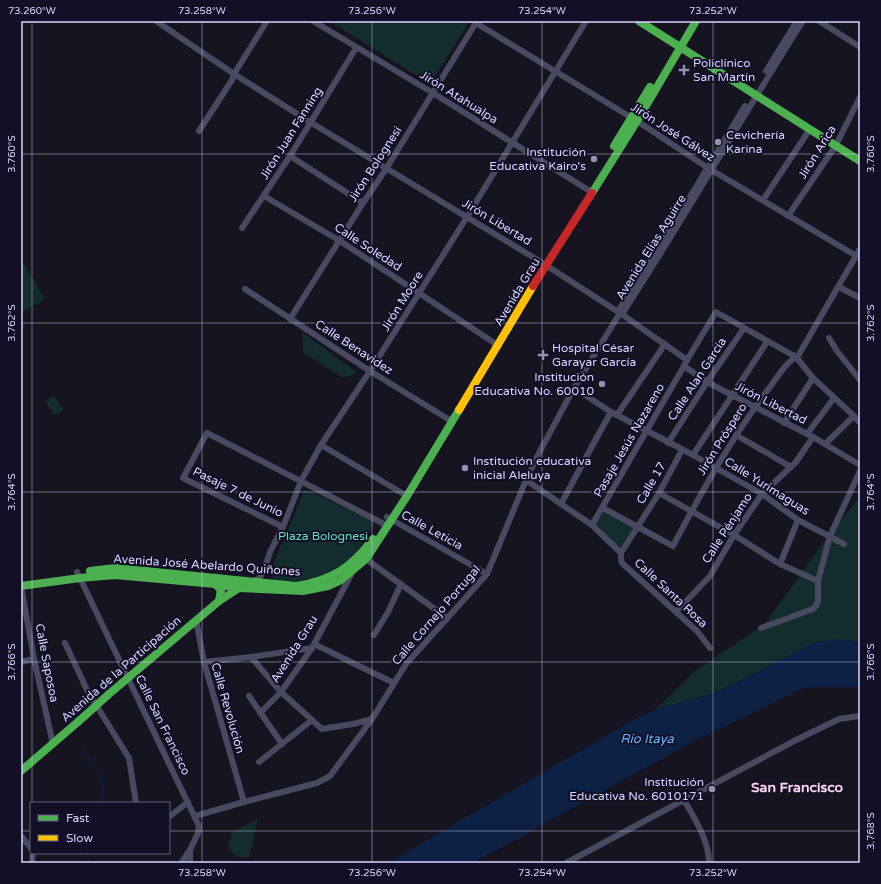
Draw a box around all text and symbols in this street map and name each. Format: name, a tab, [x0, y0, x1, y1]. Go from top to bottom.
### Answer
text: 73.260°W	[8, 5, 56, 17]
text: 73.258°W	[178, 5, 226, 17]
text: 73.256°W	[348, 5, 396, 17]
text: 73.254°W	[518, 5, 566, 17]
text: 73.252°W	[689, 5, 737, 17]
place label: Policlínico San Martín	[693, 56, 755, 84]
marker: Policlínico San Martín	[678, 64, 690, 76]
street label: Jirón Atahualpa	[417, 67, 501, 127]
street label: Jirón Juan Fanning	[257, 84, 325, 182]
street label: Jirón José Gálvez	[628, 100, 718, 164]
street label: Jirón Arica	[795, 123, 839, 181]
street label: Jirón Bolognesi	[345, 124, 405, 204]
place label: Cevichería Karina	[726, 128, 785, 156]
text: 3.760°S	[6, 135, 18, 173]
text: 3.760°S	[865, 135, 877, 173]
marker: Cevichería Karina	[713, 137, 723, 147]
place label: Institución Educativa Kairo's	[489, 145, 586, 173]
marker: Institución Educativa Kairo's	[589, 154, 599, 164]
street label: Avenida Elías Aguirre	[613, 192, 689, 302]
street label: Jirón Libertad	[460, 196, 534, 248]
street label: Calle Soledad	[332, 220, 404, 274]
street label: Avenida Grau	[491, 255, 543, 329]
street label: Jirón Moore	[378, 268, 426, 334]
text: 3.762°S	[6, 304, 18, 342]
text: 3.762°S	[865, 304, 877, 342]
street label: Calle Benavidez	[313, 317, 395, 377]
street label: Calle Alan García	[665, 335, 729, 423]
place label: Hospital César Garayar García	[552, 341, 636, 369]
marker: Hospital César Garayar García	[537, 349, 549, 361]
place label: Institución Educativa No. 60010	[474, 370, 594, 398]
marker: Institución Educativa No. 60010	[597, 379, 607, 389]
street label: Jirón Libertad	[733, 379, 809, 427]
street label: Pasaje Jesús Nazareno	[591, 381, 667, 499]
street label: Jirón Próspero	[694, 400, 750, 478]
place label: Institución educativa inicial Aleluya	[473, 454, 591, 482]
street label: Calle Yurimaguas	[722, 454, 812, 518]
street label: Calle 17	[633, 460, 669, 506]
marker: Institución educativa inicial Aleluya	[460, 463, 470, 473]
street label: Pasaje 7 de Junio	[191, 464, 285, 520]
text: 3.764°S	[6, 473, 18, 511]
text: 3.764°S	[865, 473, 877, 511]
street label: Calle Pénjamo	[699, 490, 755, 566]
street label: Calle Leticia	[399, 507, 465, 553]
park label: Plaza Bolognesi	[278, 529, 368, 543]
street label: Avenida José Abelardo Quiñones	[113, 551, 301, 579]
street label: Calle Santa Rosa	[631, 555, 711, 631]
street label: Calle Cornejo Portugal	[389, 562, 483, 668]
street label: Avenida de la Participación	[58, 613, 184, 725]
street label: Avenida Grau	[268, 613, 320, 685]
street label: Calle Saposoa	[33, 623, 61, 703]
text: 3.766°S	[6, 643, 18, 681]
text: 3.766°S	[865, 643, 877, 681]
street label: Calle Revolución	[208, 661, 248, 755]
street label: Calle San Francisco	[133, 673, 193, 777]
water label: Río Itaya	[620, 731, 675, 747]
place label: Institución Educativa No. 6010171	[569, 775, 704, 803]
district label: San Francisco	[751, 779, 844, 796]
marker: Institución Educativa No. 6010171	[707, 784, 717, 794]
legend	[30, 802, 170, 854]
text: Fast	[66, 811, 90, 825]
text: 3.768°S	[865, 812, 877, 850]
text: Slow	[66, 831, 93, 845]
text: 73.258°W	[178, 867, 226, 879]
text: 73.256°W	[348, 867, 396, 879]
text: 73.254°W	[518, 867, 566, 879]
text: 73.252°W	[689, 867, 737, 879]

